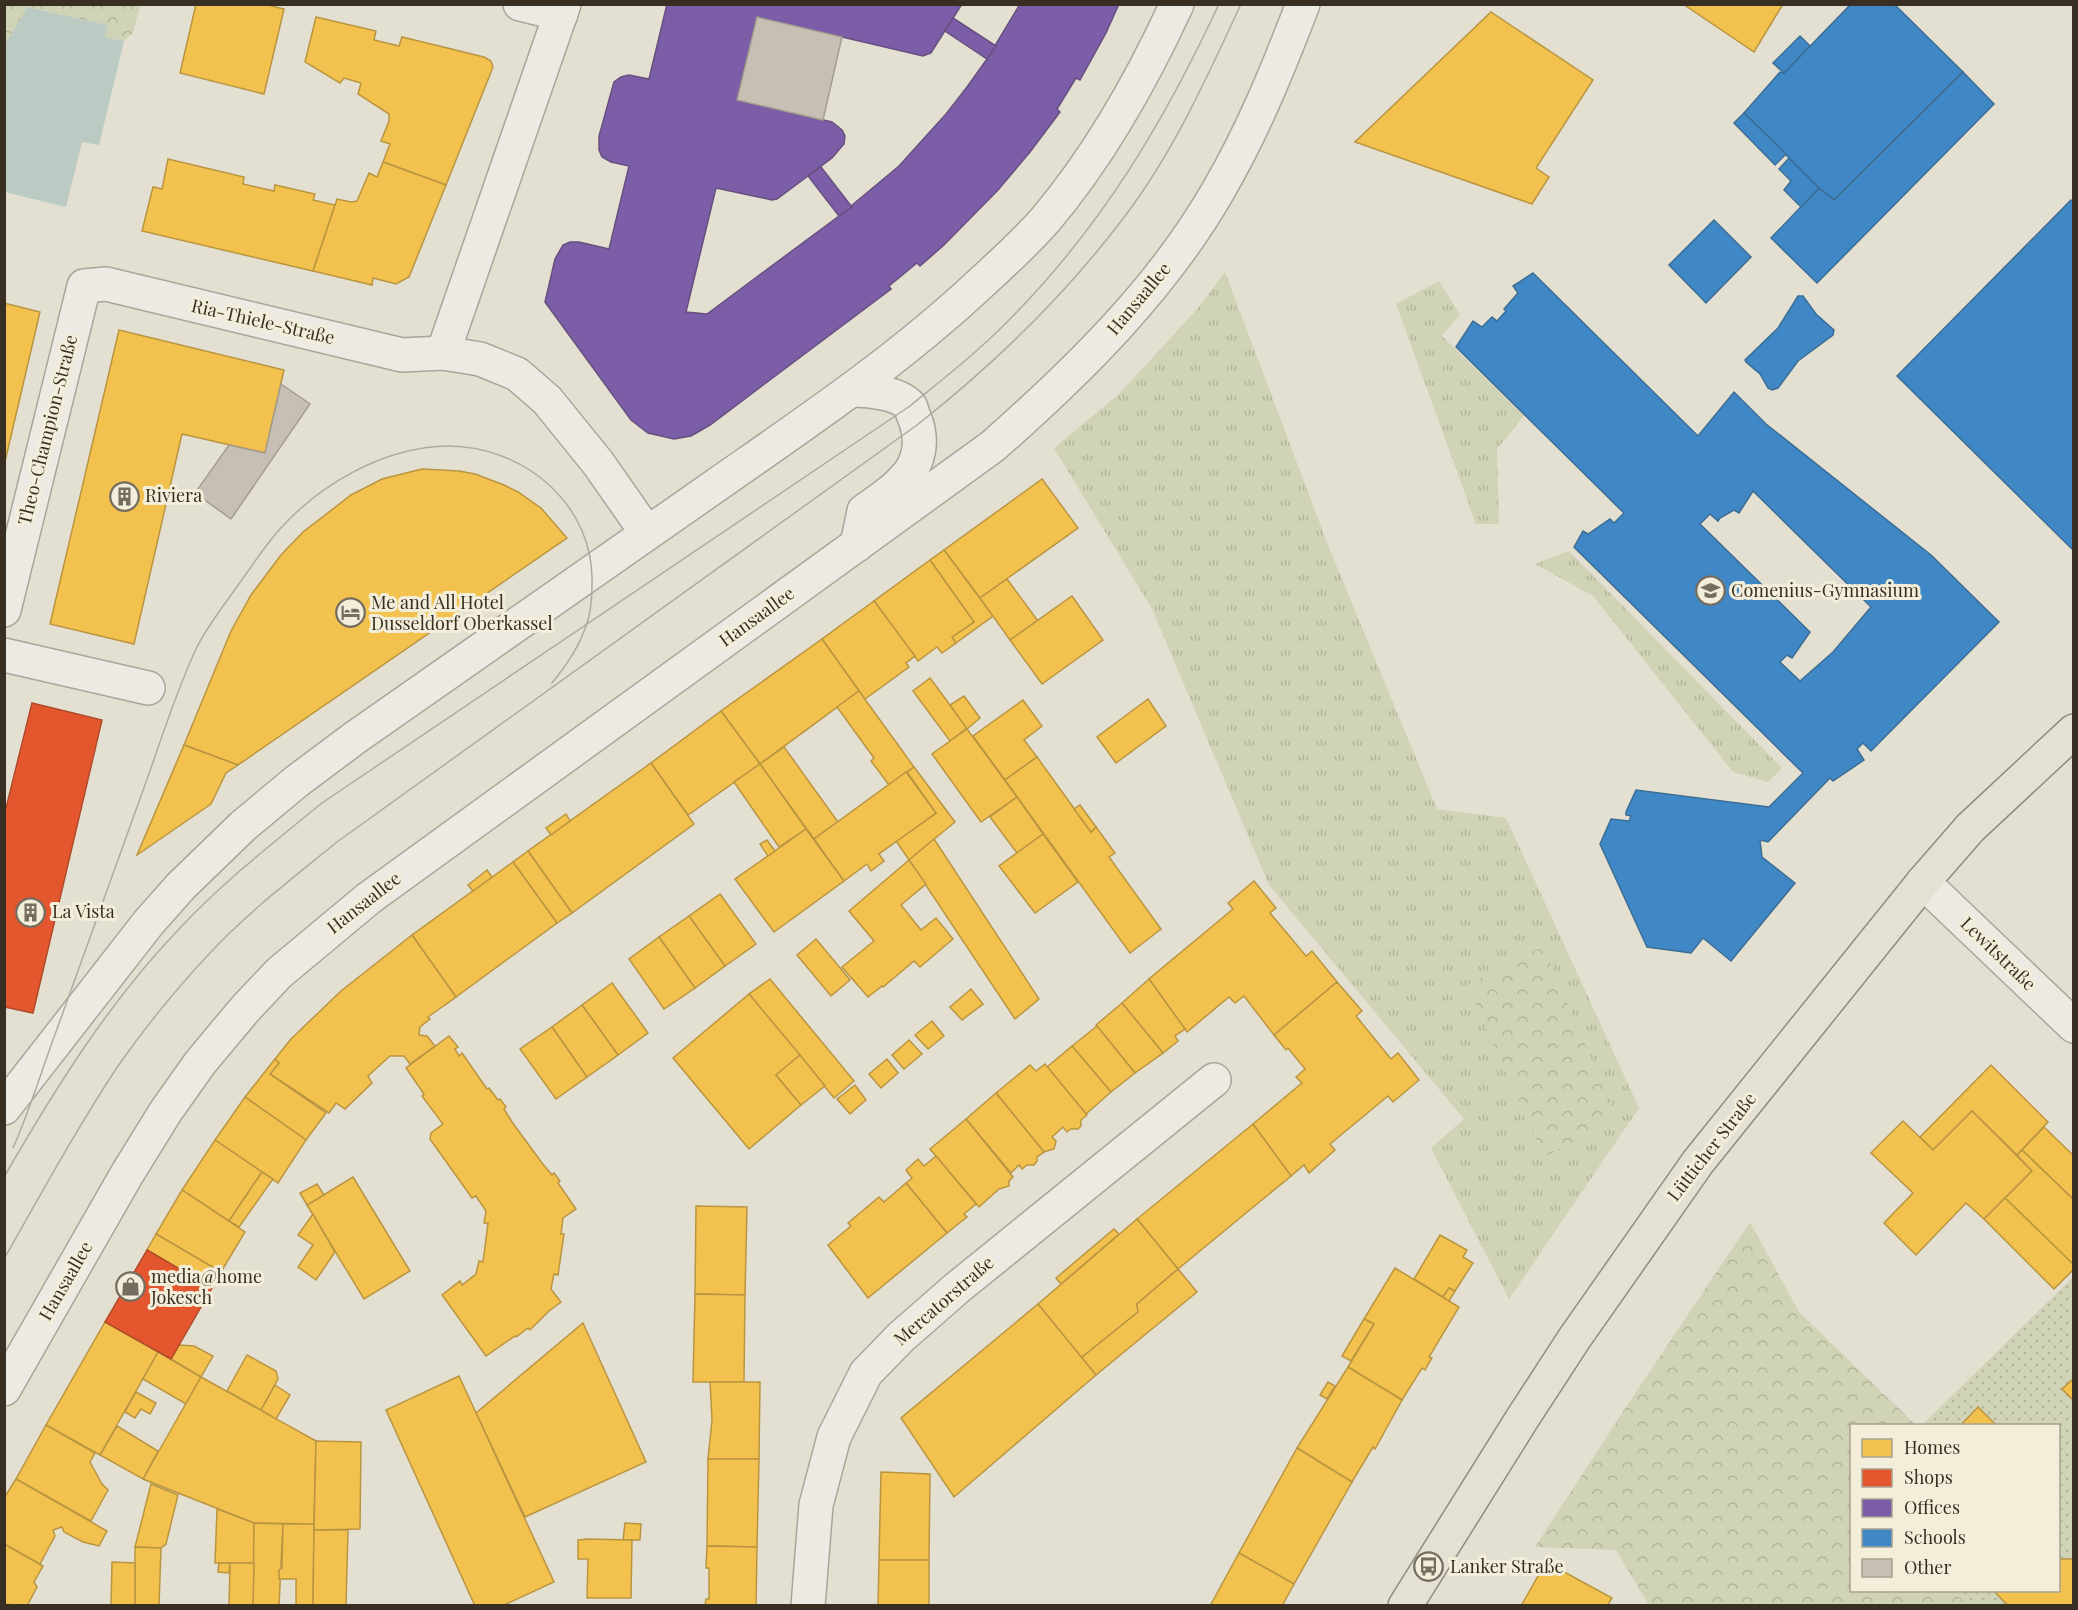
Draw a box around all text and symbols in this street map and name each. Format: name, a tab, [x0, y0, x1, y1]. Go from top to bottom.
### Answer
street label: Hansaallee	[1101, 257, 1176, 340]
street label: Ria-Thiele-Straße	[189, 293, 337, 349]
street label: Theo-Champion-Straße	[12, 332, 82, 527]
building icon: Riviera	[108, 480, 140, 512]
place label: Riviera	[145, 483, 202, 507]
school or university icon: Comenius-Gymnasium	[1694, 575, 1726, 607]
place label: Comenius-Gymnasium	[1731, 578, 1919, 602]
street label: Hansaallee	[714, 581, 799, 652]
place label: Me and All Hotel Dusseldorf Oberkassel	[371, 590, 553, 635]
hotel icon: Me and All Hotel Dusseldorf Oberkassel	[334, 597, 366, 629]
street label: Hansaallee	[321, 866, 405, 939]
building icon: La Vista	[15, 896, 47, 928]
place label: La Vista	[52, 899, 115, 923]
street label: Lewitstraße	[1956, 911, 2042, 995]
street label: Lütticher Straße	[1661, 1087, 1761, 1206]
street label: Hansaallee	[33, 1237, 97, 1324]
street label: Mercatorstraße	[888, 1250, 998, 1350]
place label: media@home Jokesch	[150, 1264, 262, 1309]
shop icon: media@home Jokesch	[114, 1271, 146, 1303]
legend	[1850, 1424, 2060, 1592]
text: Homes	[1904, 1435, 1960, 1459]
text: Shops	[1904, 1465, 1953, 1489]
text: Offices	[1904, 1495, 1960, 1519]
text: Schools	[1904, 1525, 1966, 1549]
bus stop icon: Lanker Straße	[1413, 1551, 1445, 1583]
place label: Lanker Straße	[1450, 1554, 1564, 1578]
text: Other	[1904, 1555, 1951, 1579]

